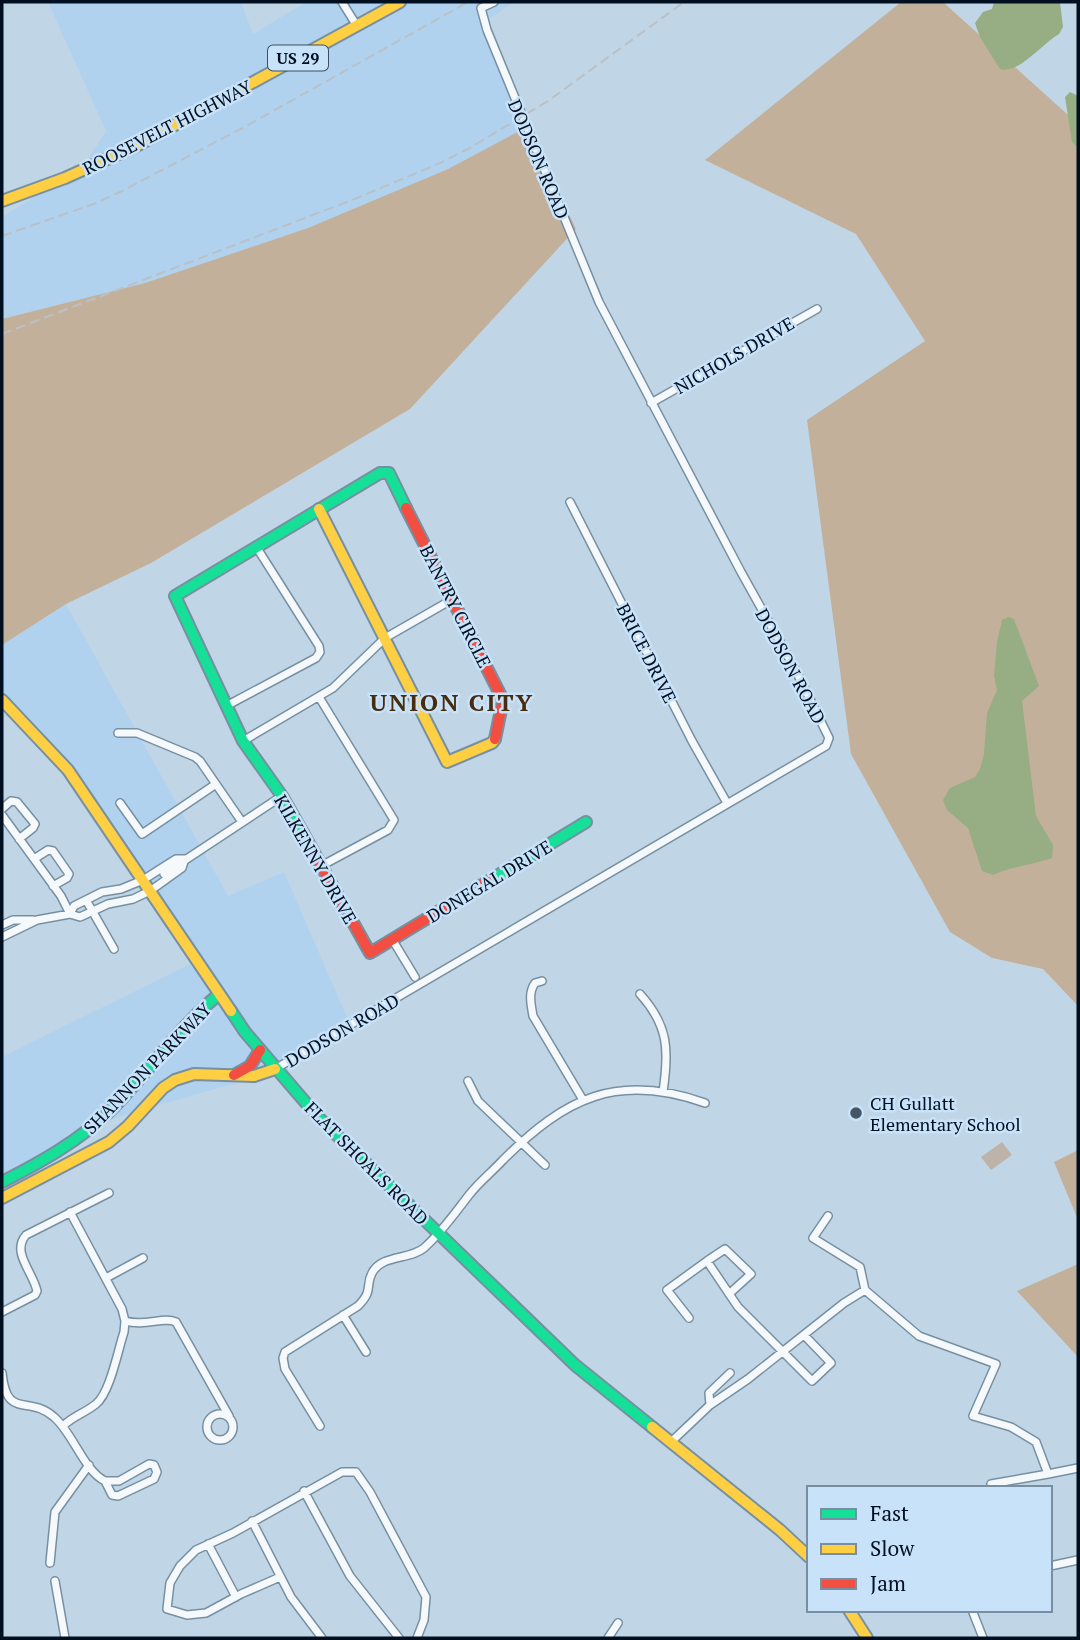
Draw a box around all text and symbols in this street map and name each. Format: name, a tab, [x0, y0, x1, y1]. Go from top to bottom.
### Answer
road number: US 29	[268, 46, 328, 71]
street label: ROOSEVELT HIGHWAY	[78, 74, 256, 180]
street label: DODSON ROAD	[503, 96, 575, 222]
street label: NICHOLS DRIVE	[670, 311, 798, 399]
street label: BANTRY CIRCLE	[415, 540, 497, 672]
street label: BRICE DRIVE	[612, 599, 682, 707]
street label: DODSON ROAD	[750, 604, 832, 728]
district label: UNION CITY	[370, 686, 534, 718]
street label: KILKENNY DRIVE	[269, 790, 363, 928]
street label: DONEGAL DRIVE	[422, 834, 556, 928]
street label: DODSON ROAD	[281, 988, 403, 1072]
street label: SHANNON PARKWAY	[78, 997, 217, 1139]
place label: CH Gullatt Elementary School	[870, 1091, 1021, 1136]
street label: FLAT SHOALS ROAD	[300, 1096, 434, 1230]
marker: CH Gullatt Elementary School	[848, 1105, 864, 1121]
legend	[807, 1486, 1052, 1612]
text: Fast	[870, 1499, 909, 1527]
text: Slow	[870, 1534, 915, 1562]
text: Jam	[870, 1569, 906, 1597]

